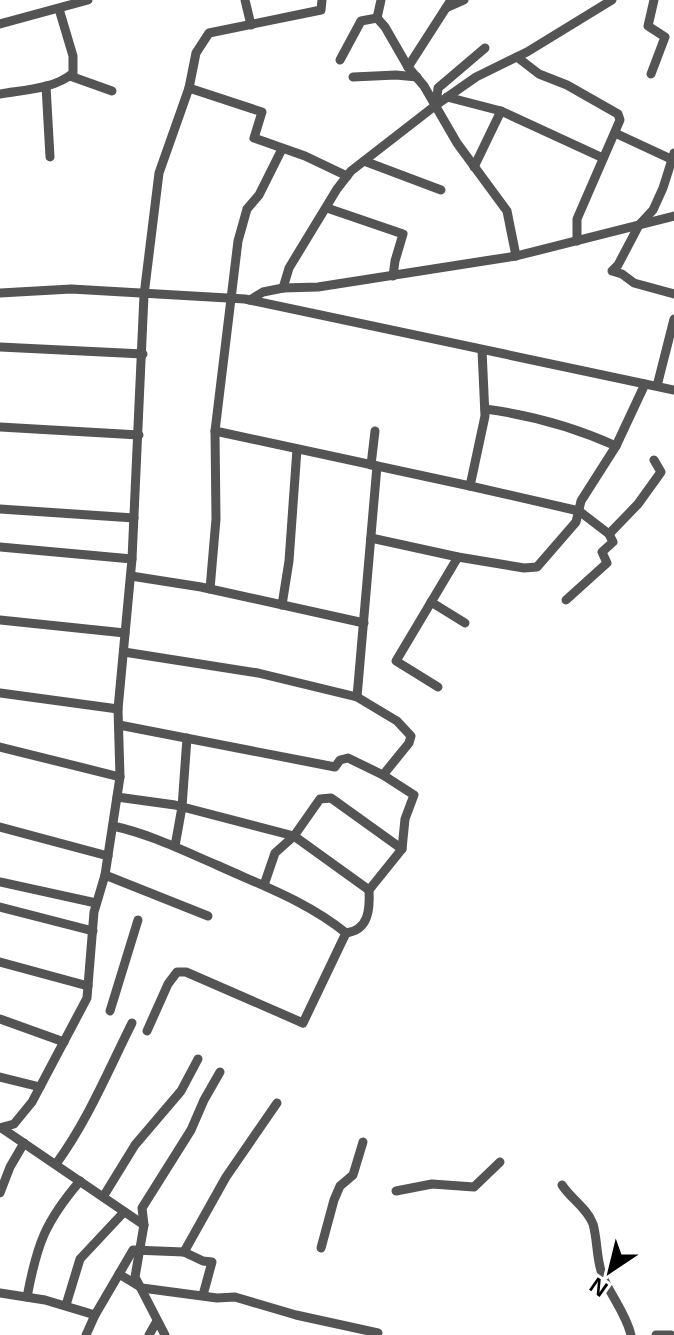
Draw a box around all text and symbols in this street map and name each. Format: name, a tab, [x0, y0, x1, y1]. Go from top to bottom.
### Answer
north arrow	[570, 1231, 650, 1311]
text: N	[585, 1272, 612, 1302]

